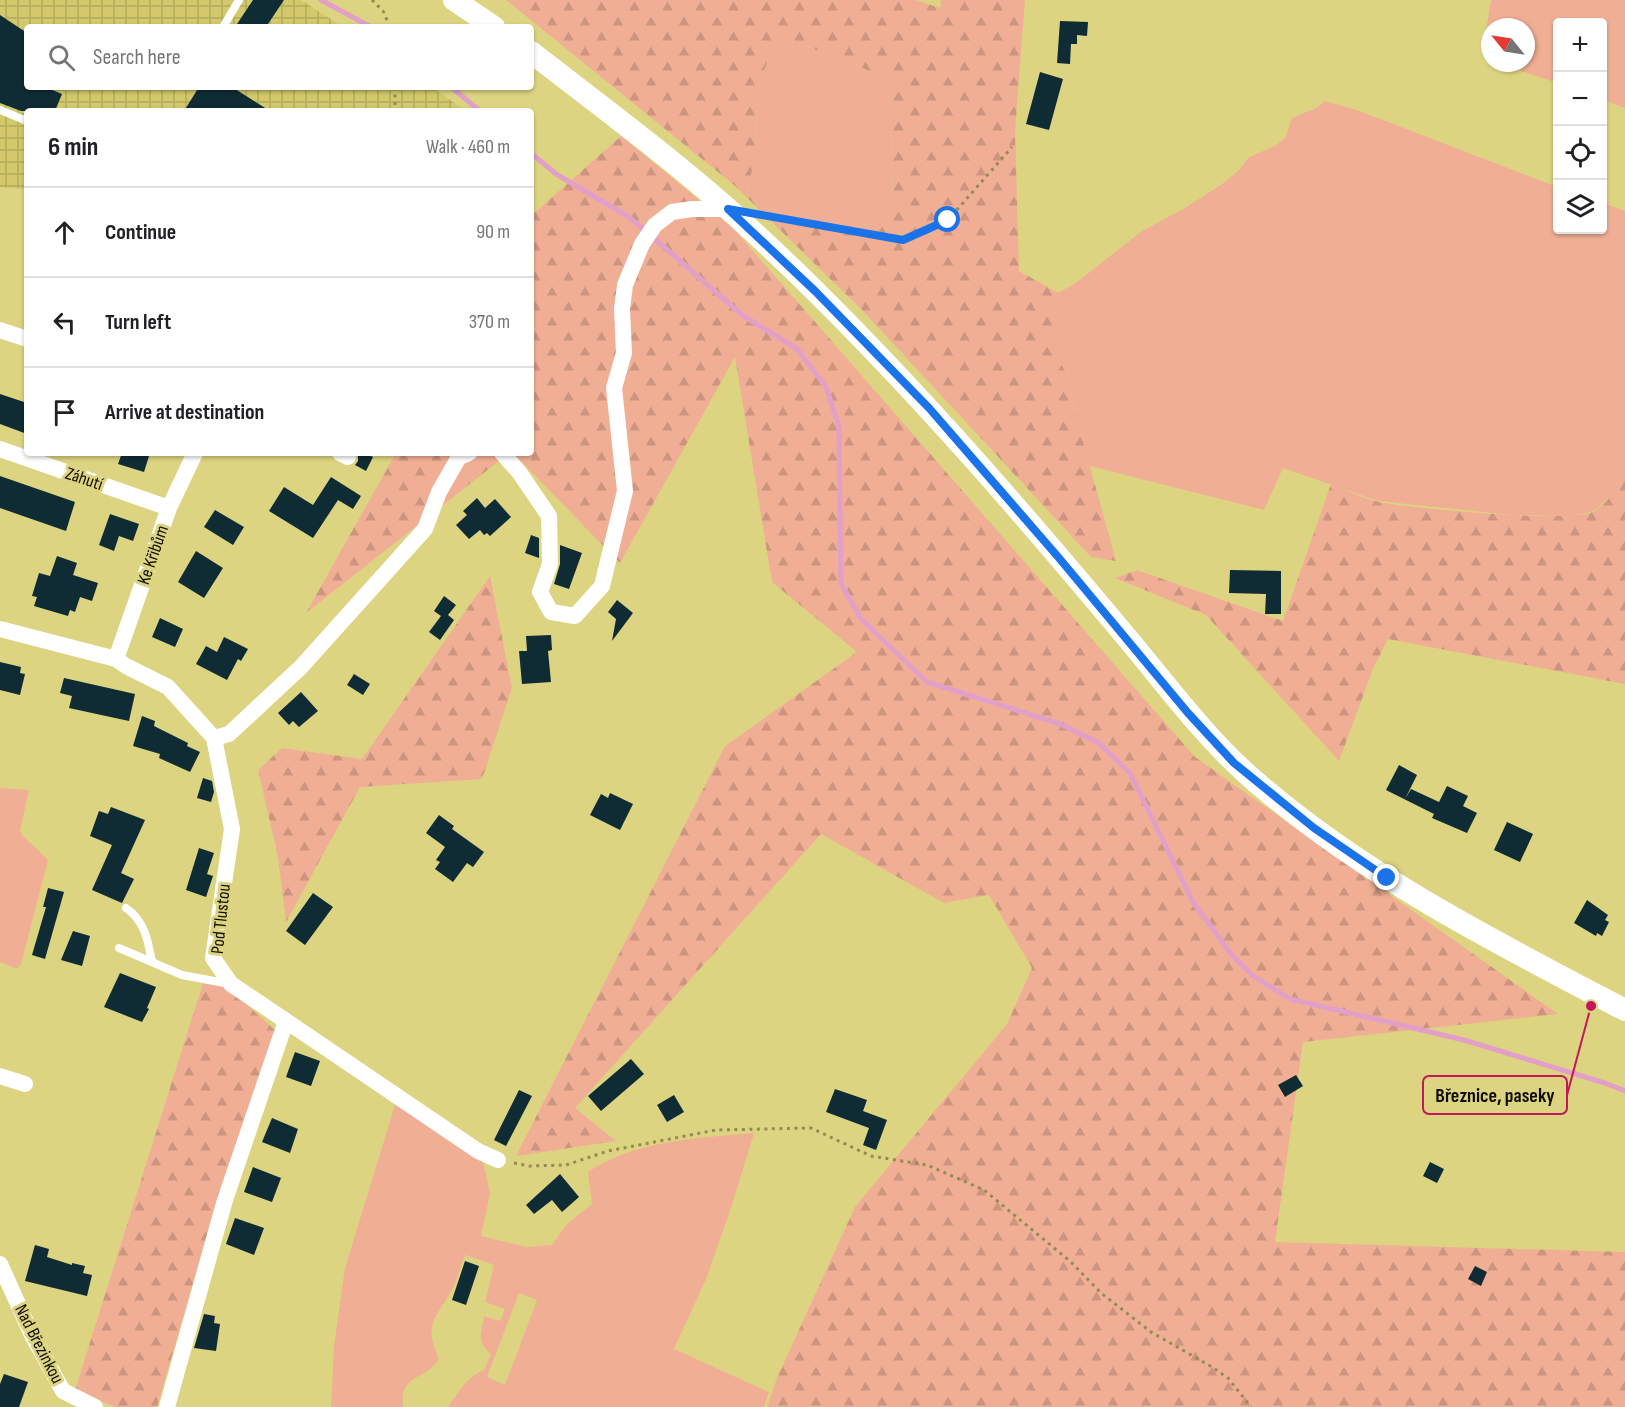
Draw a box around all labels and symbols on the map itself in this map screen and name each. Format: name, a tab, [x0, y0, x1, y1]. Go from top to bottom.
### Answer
north arrow	[1481, 18, 1535, 72]
route start	[934, 206, 960, 232]
street label: Záhutí	[62, 463, 106, 495]
street label: Ke Křibům	[133, 523, 173, 587]
route end	[1373, 864, 1399, 890]
street label: Pod Tlustou	[207, 883, 235, 955]
callout: Březnice, paseky	[1423, 1076, 1567, 1114]
text: Březnice, paseky	[1435, 1084, 1555, 1108]
street label: Nad Březinkou	[10, 1301, 68, 1387]

